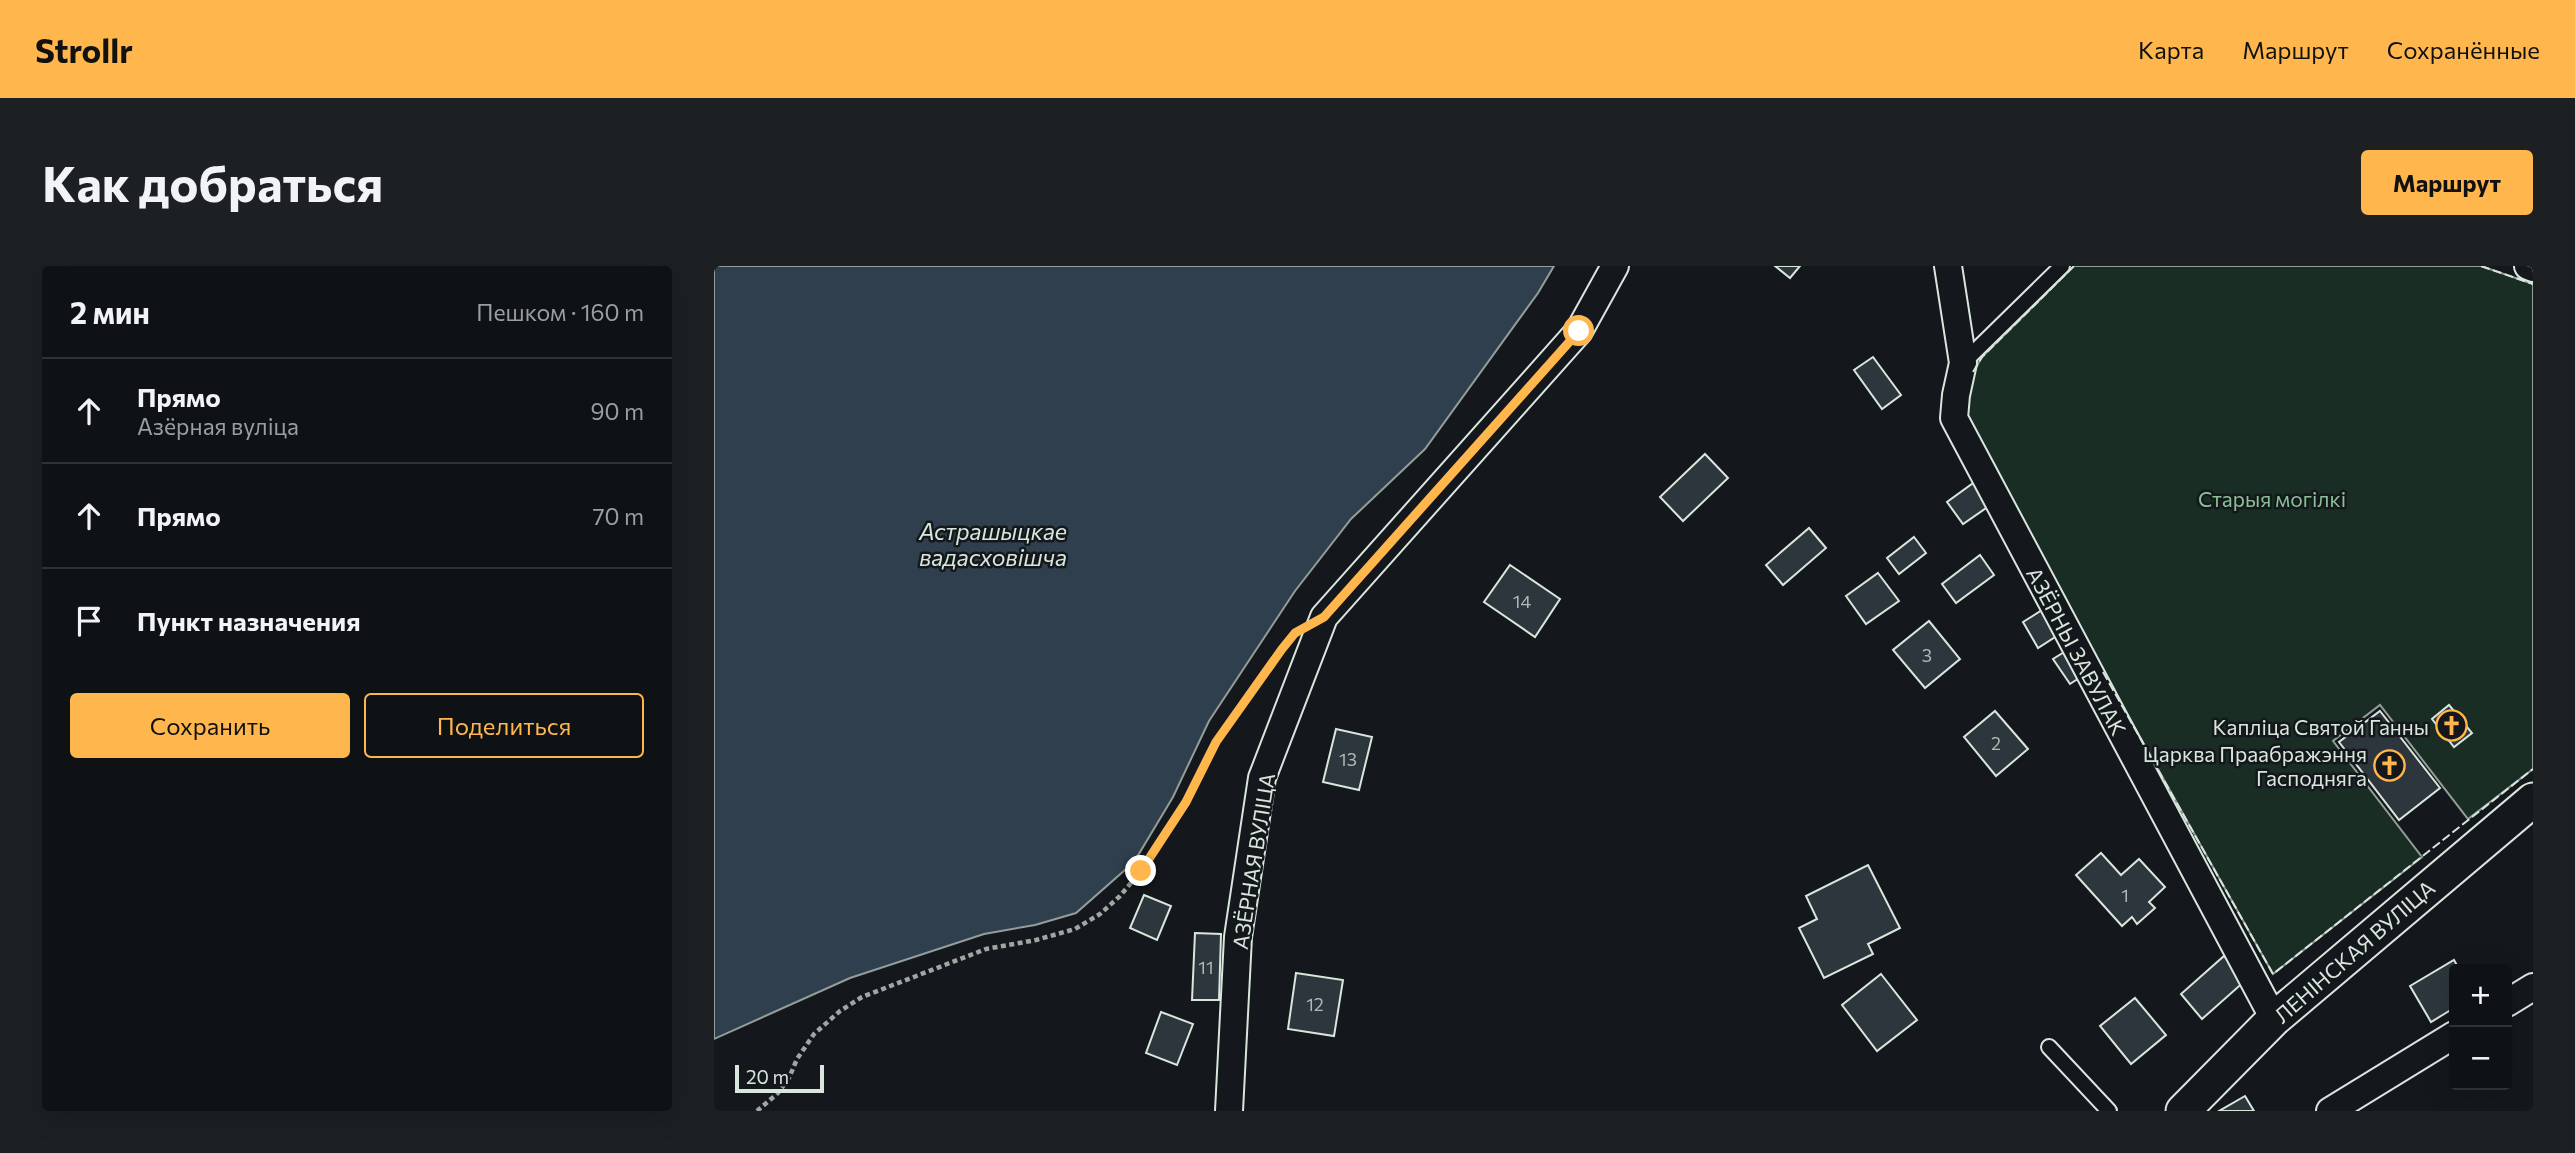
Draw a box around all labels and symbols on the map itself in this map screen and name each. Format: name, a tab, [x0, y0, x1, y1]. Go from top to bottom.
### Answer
route start	[1563, 315, 1594, 346]
park label: Старыя могілкі	[2198, 486, 2346, 511]
water label: Астрашыцкае вадасховішча	[918, 517, 1067, 571]
street label: АЗЁРНЫ ЗАВУЛАК	[2022, 563, 2132, 739]
house number: 14	[1513, 590, 1531, 612]
house number: 3	[1922, 644, 1932, 666]
church icon: Капліца Святой Ганны	[2435, 709, 2469, 743]
place label: Капліца Святой Ганны	[2212, 714, 2429, 739]
house number: 2	[1991, 732, 2001, 754]
place label: Царква Праабражэння Гасподняга	[2143, 741, 2367, 790]
house number: 13	[1339, 748, 1357, 770]
church icon: Царква Праабражэння Гасподняга	[2373, 748, 2407, 782]
street label: АЗЁРНАЯ ВУЛІЦА	[1227, 771, 1279, 951]
route end	[1125, 855, 1156, 886]
street label: ЛЕНІНСКАЯ ВУЛІЦА	[2269, 875, 2439, 1027]
house number: 1	[2121, 884, 2129, 906]
house number: 11	[1198, 956, 1214, 978]
house number: 12	[1306, 993, 1324, 1015]
scale bar	[735, 1062, 824, 1094]

